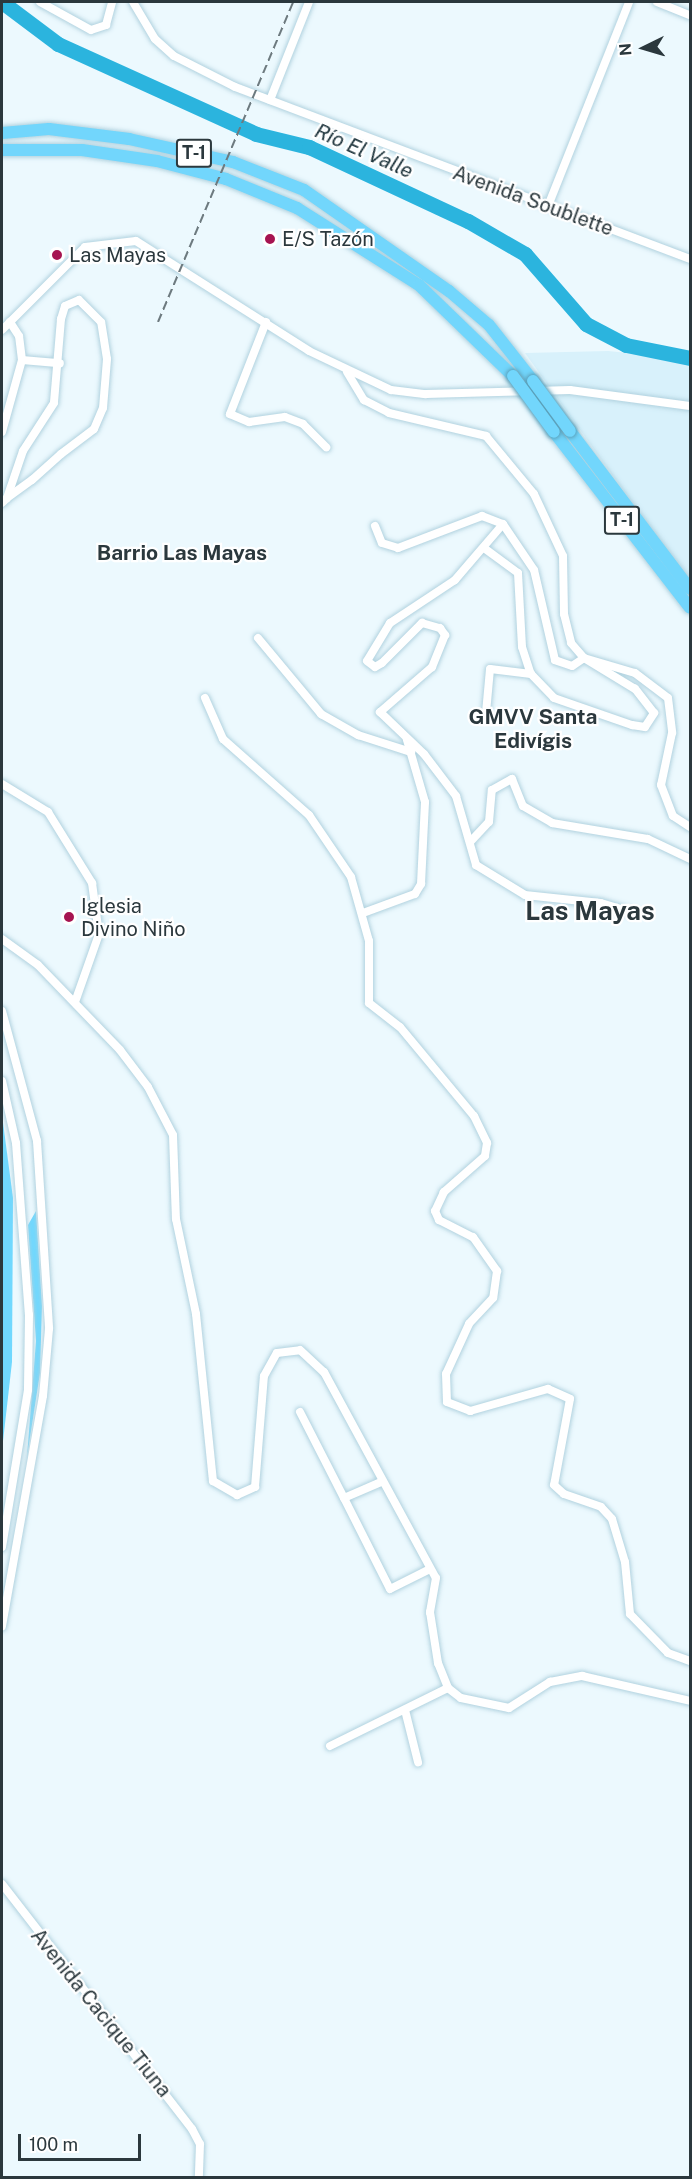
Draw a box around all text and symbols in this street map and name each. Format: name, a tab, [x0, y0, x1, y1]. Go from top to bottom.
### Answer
north arrow	[614, 18, 674, 78]
text: N	[616, 43, 636, 57]
water label: Río El Valle	[311, 118, 417, 184]
road number: T-1	[174, 138, 214, 168]
street label: Avenida Soublette	[450, 161, 616, 241]
place label: E/S Tazón	[282, 227, 374, 251]
marker: E/S Tazón	[263, 232, 277, 246]
place label: Las Mayas	[69, 243, 166, 267]
marker: Las Mayas	[50, 248, 64, 262]
road number: T-1	[602, 505, 642, 535]
district label: Barrio Las Mayas	[97, 540, 267, 566]
district label: GMVV Santa Edivígis	[469, 704, 597, 754]
place label: Iglesia Divino Niño	[81, 894, 186, 941]
district label: Las Mayas	[525, 895, 655, 927]
marker: Iglesia Divino Niño	[62, 910, 76, 924]
street label: Avenida Cacique Tiuna	[26, 1924, 176, 2102]
scale bar	[21, 2122, 144, 2160]
text: 100 m	[29, 2134, 78, 2155]

